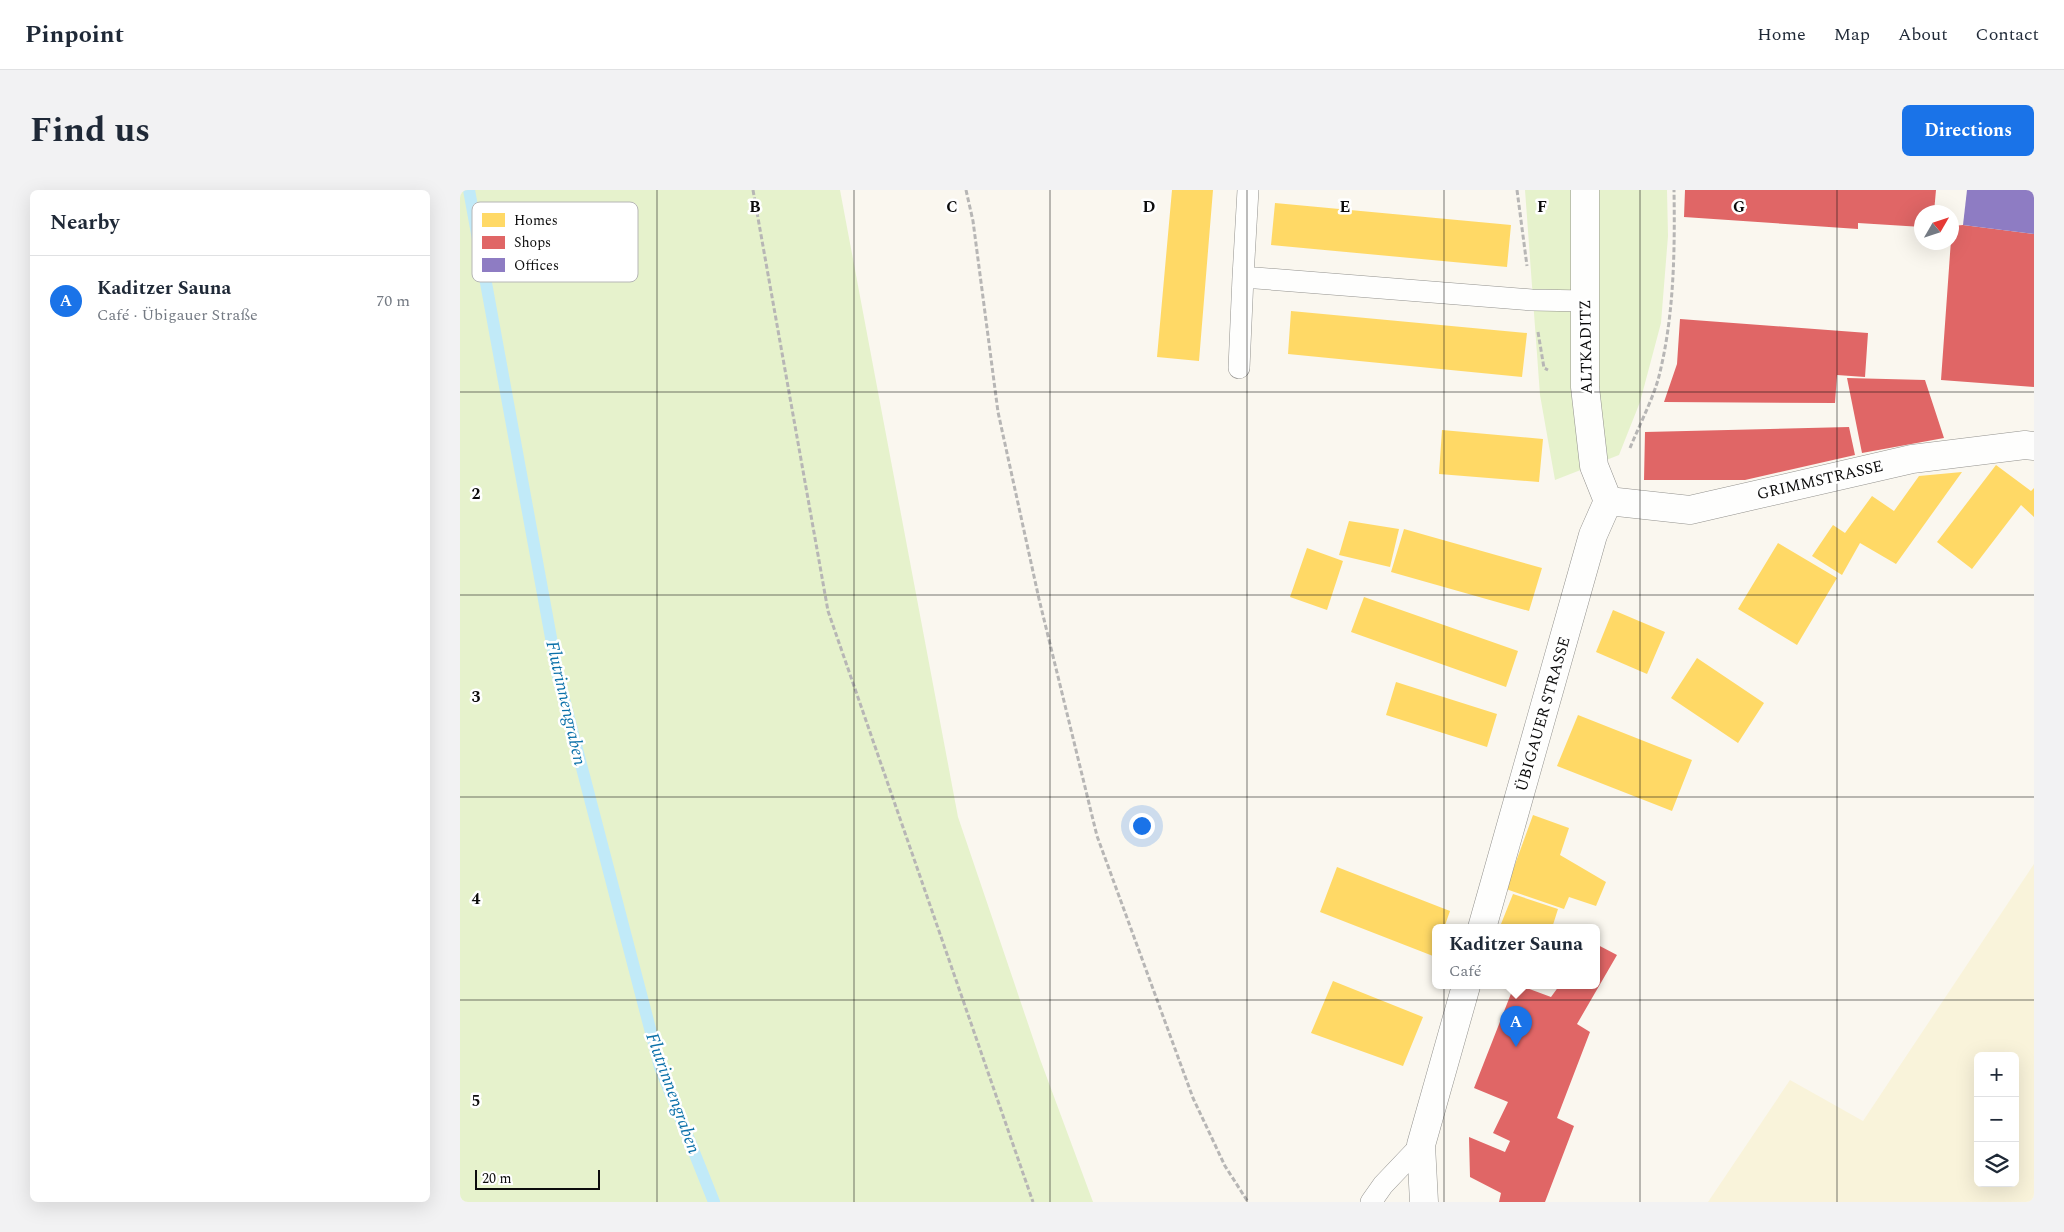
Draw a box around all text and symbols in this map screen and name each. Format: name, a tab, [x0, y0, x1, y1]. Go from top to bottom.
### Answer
text: Pinpoint	[25, 17, 124, 53]
text: Home	[1757, 21, 1806, 48]
text: Map	[1834, 21, 1870, 48]
text: About	[1898, 21, 1948, 48]
text: Contact	[1976, 21, 2039, 48]
text: Find us	[30, 104, 150, 157]
button: Directions	[1902, 105, 2034, 156]
text: B	[749, 195, 761, 219]
text: C	[946, 195, 958, 219]
text: D	[1143, 195, 1156, 219]
text: E	[1340, 195, 1350, 219]
text: F	[1537, 195, 1547, 219]
text: G	[1733, 195, 1745, 219]
legend	[472, 202, 638, 282]
north arrow	[1914, 205, 1959, 250]
text: Nearby	[50, 207, 120, 239]
text: Homes	[514, 210, 558, 231]
text: Shops	[514, 232, 551, 253]
text: Offices	[514, 255, 559, 276]
text: Kaditzer Sauna	[97, 274, 231, 303]
text: A	[60, 289, 72, 313]
text: 70 m	[376, 289, 410, 313]
street label: ALTKADITZ	[1573, 299, 1599, 395]
text: Café · Übigauer Straße	[97, 303, 258, 327]
street label: GRIMMSTRASSE	[1754, 454, 1886, 506]
text: 2	[472, 482, 481, 506]
street label: ÜBIGAUER STRASSE	[1509, 634, 1577, 794]
water label: Flutrinnengraben	[539, 638, 594, 768]
text: 3	[472, 685, 481, 709]
your location	[1129, 813, 1155, 839]
text: 4	[472, 887, 481, 911]
popup	[1432, 924, 1600, 989]
text: Kaditzer Sauna	[1449, 930, 1583, 959]
text: Café	[1449, 959, 1481, 983]
pin: A	[1500, 1006, 1532, 1047]
water label: Flutrinnengraben	[639, 1029, 708, 1158]
map controls	[1974, 1052, 2019, 1187]
button: +	[1974, 1052, 2019, 1097]
text: 5	[472, 1089, 480, 1113]
button: −	[1974, 1097, 2019, 1142]
button: layers	[1974, 1142, 2019, 1187]
scale bar	[475, 1167, 600, 1190]
text: 20 m	[482, 1168, 512, 1189]

